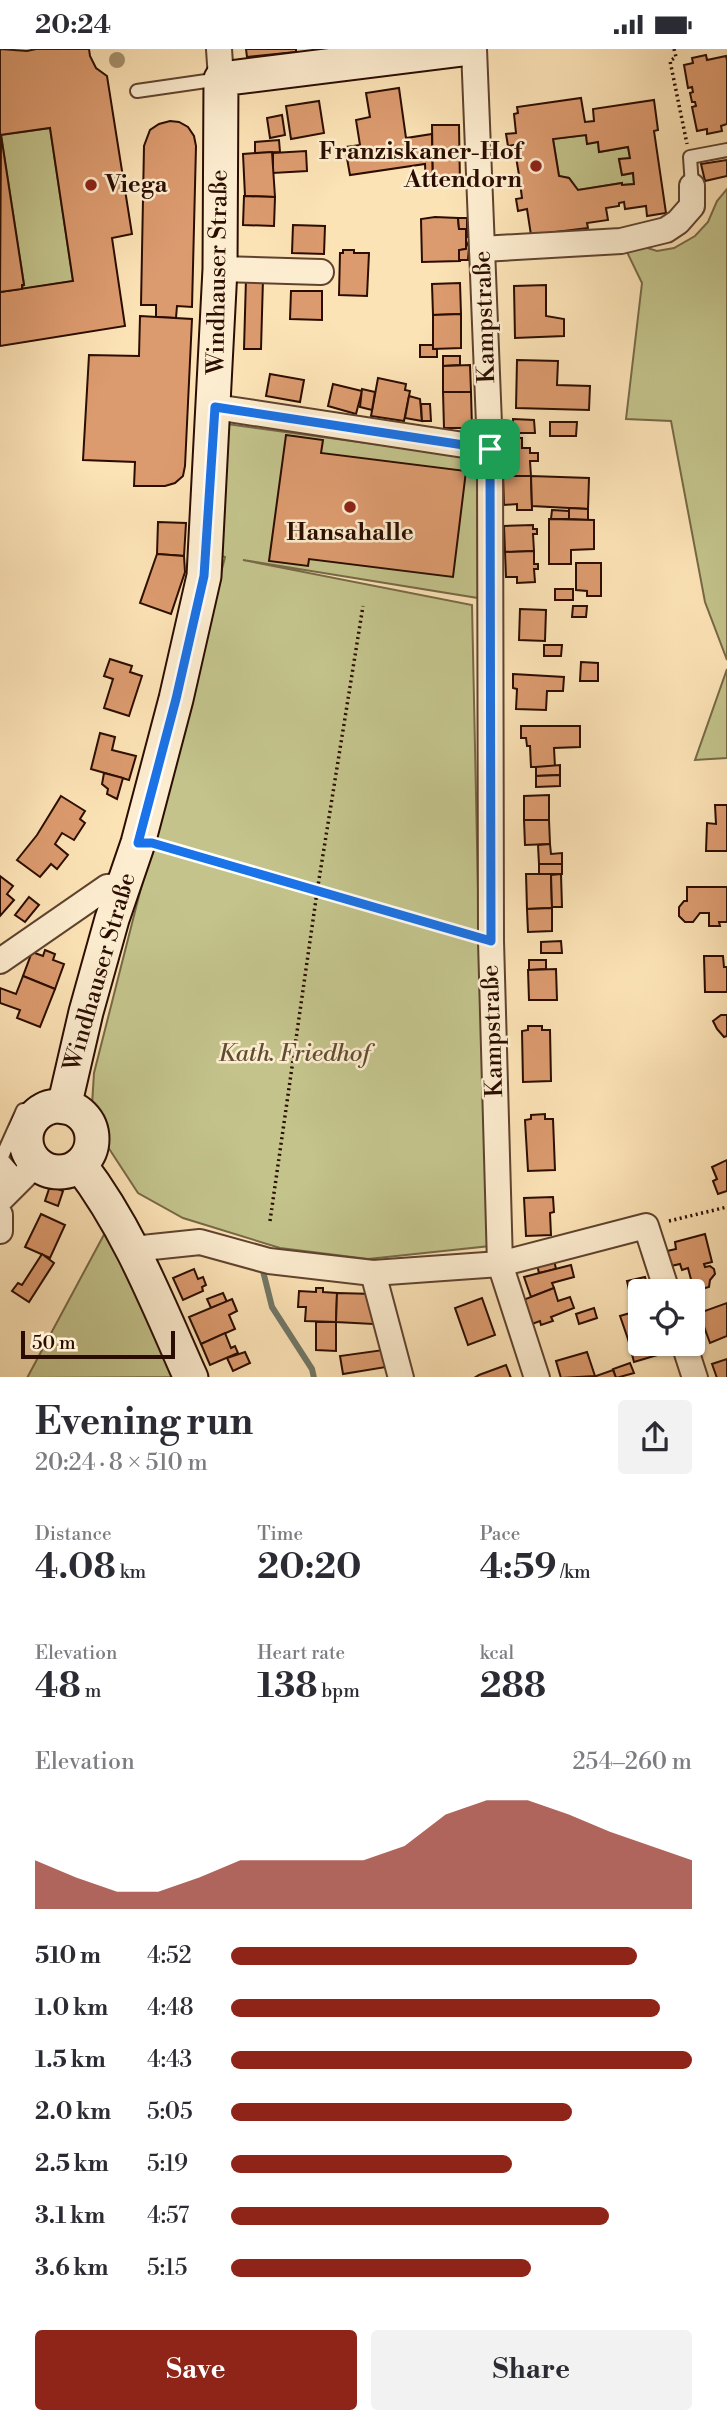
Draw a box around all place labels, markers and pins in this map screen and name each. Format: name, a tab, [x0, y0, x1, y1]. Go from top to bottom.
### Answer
place label: Franziskaner-Hof Attendorn	[319, 137, 525, 195]
marker: Franziskaner-Hof Attendorn	[528, 158, 544, 174]
place label: Viega	[104, 170, 169, 200]
marker: Viega	[83, 177, 99, 193]
pin	[460, 419, 520, 479]
marker: Hansahalle	[342, 499, 358, 515]
place label: Hansahalle	[286, 518, 414, 548]

